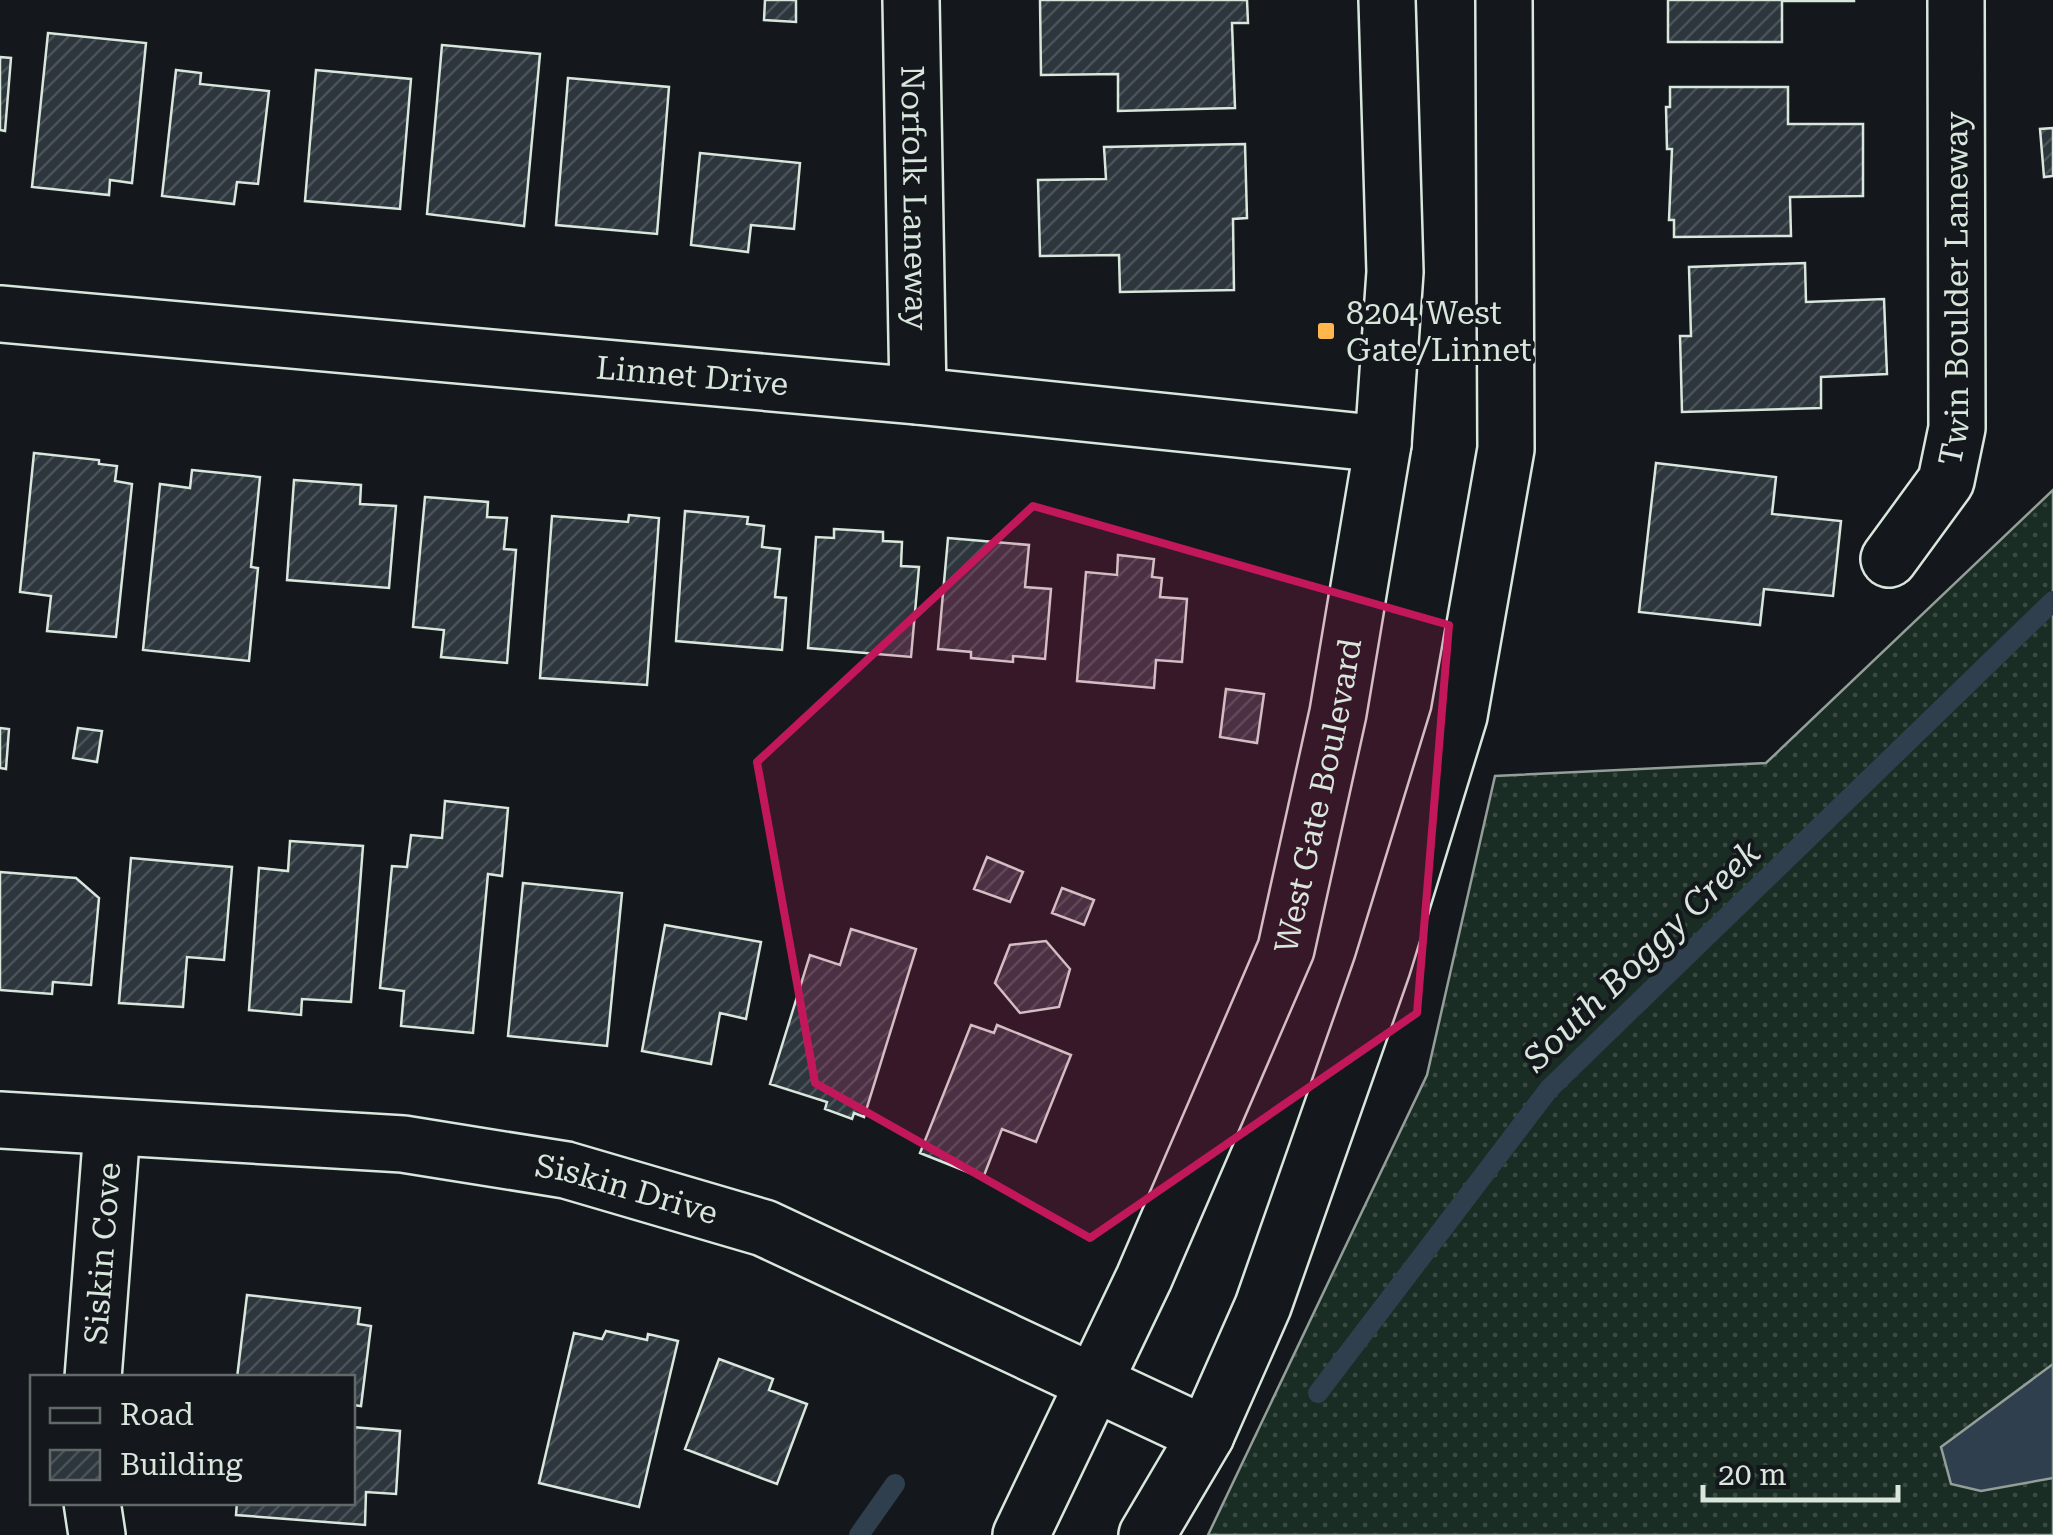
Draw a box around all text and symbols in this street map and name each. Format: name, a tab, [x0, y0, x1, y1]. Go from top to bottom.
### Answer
street label: Norfolk Laneway	[893, 65, 936, 331]
street label: Twin Boulder Laneway	[1931, 112, 1978, 469]
place label: 8204 West Gate/Linnet	[1346, 294, 1532, 369]
marker: 8204 West Gate/Linnet	[1315, 320, 1337, 342]
street label: Linnet Drive	[595, 348, 790, 403]
street label: West Gate Boulevard	[1267, 635, 1369, 957]
water label: South Boggy Creek	[1514, 832, 1769, 1080]
street label: Siskin Drive	[532, 1146, 722, 1232]
street label: Siskin Cove	[77, 1161, 128, 1346]
legend	[30, 1375, 355, 1505]
text: Road	[120, 1397, 194, 1432]
scale bar	[1703, 1440, 1898, 1502]
text: Building	[120, 1447, 243, 1482]
text: 20 m	[1718, 1457, 1787, 1492]

